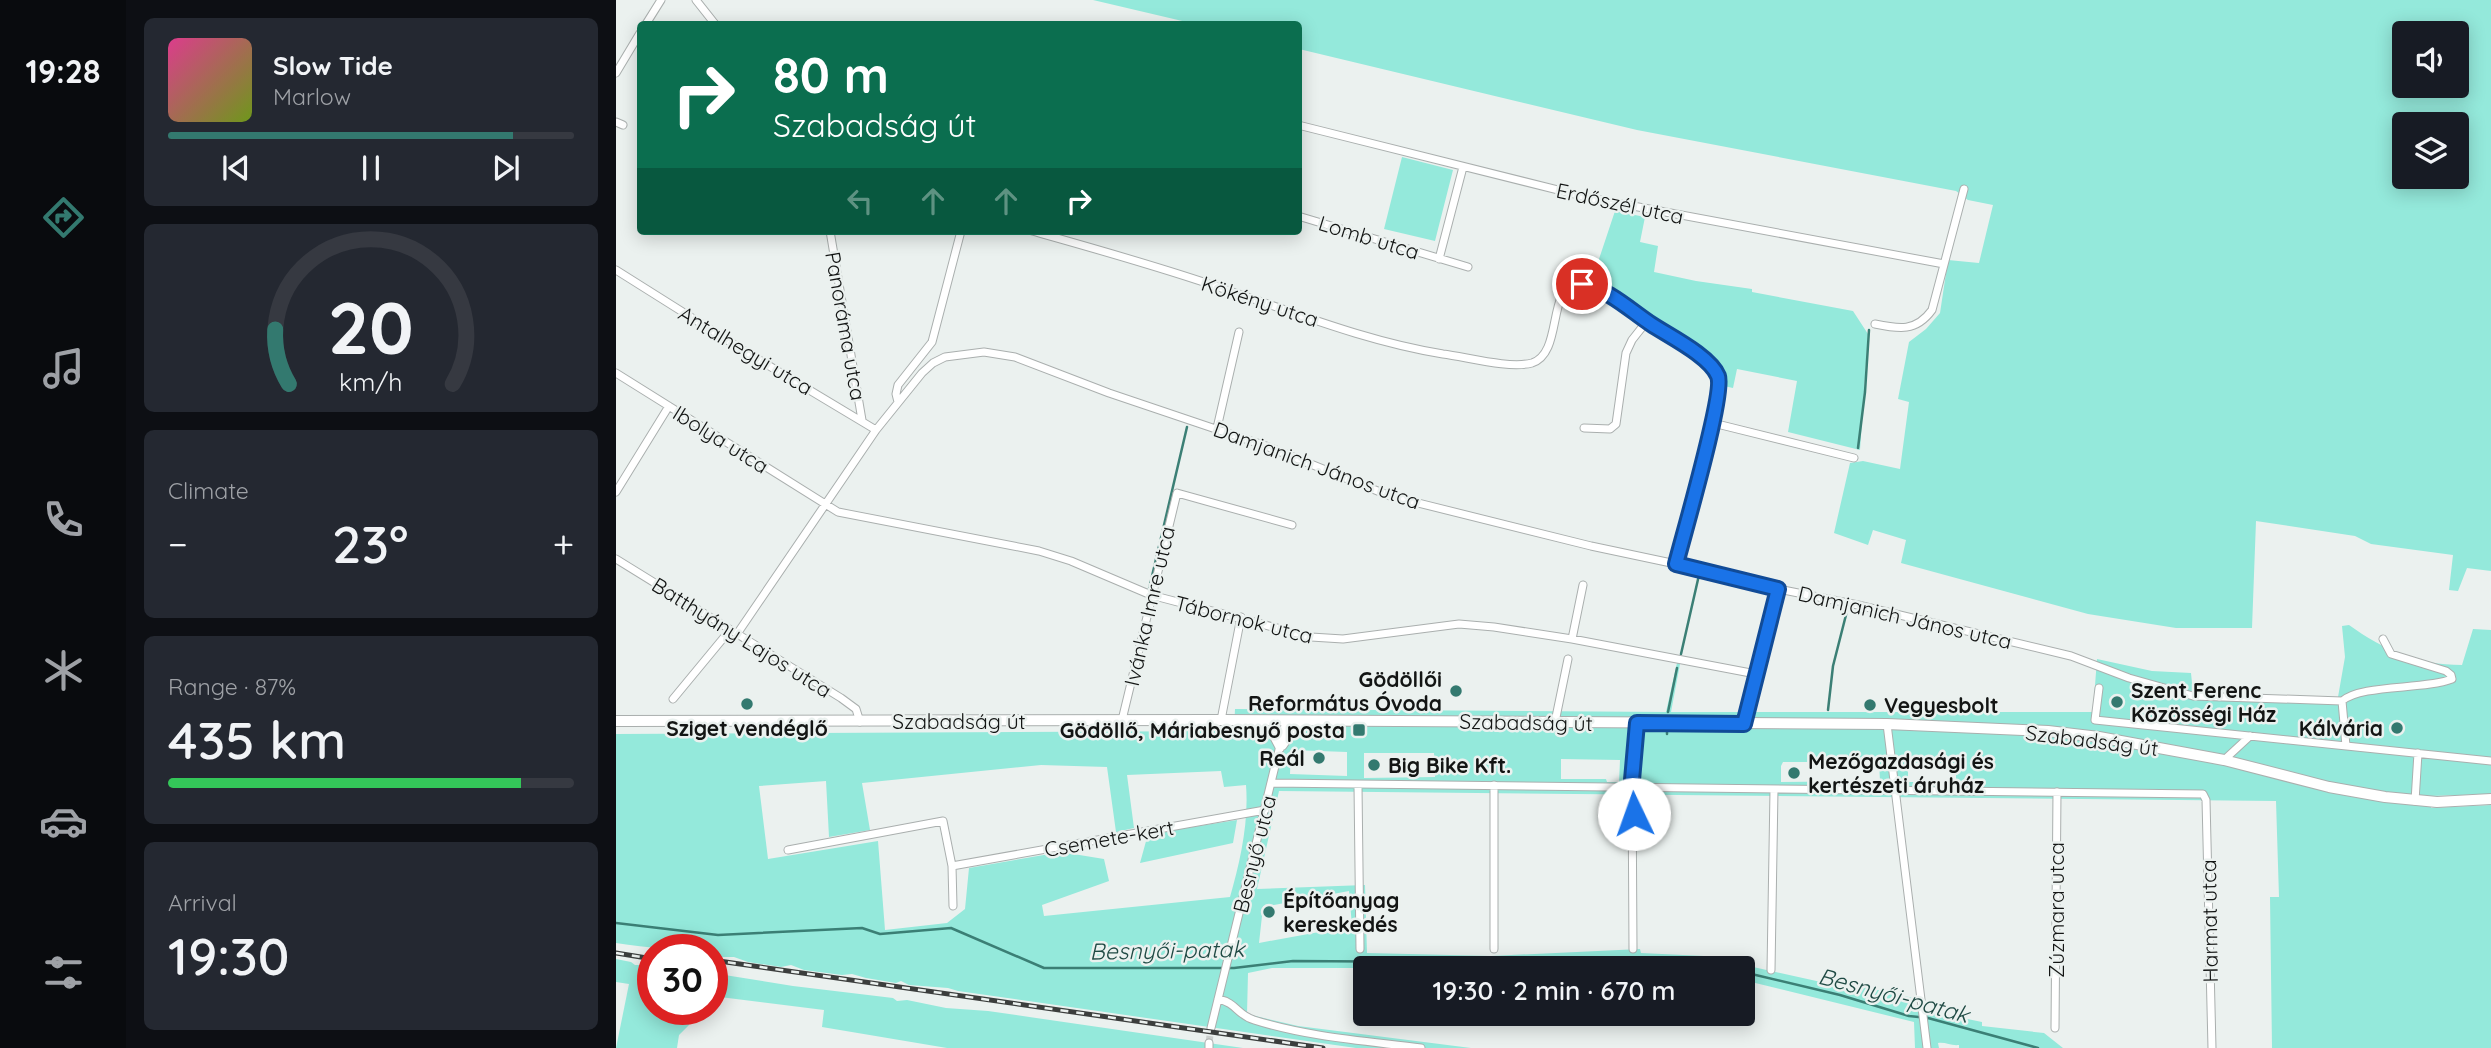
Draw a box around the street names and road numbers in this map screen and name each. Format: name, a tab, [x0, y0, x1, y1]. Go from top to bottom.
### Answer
street label: Erdőszél utca	[1554, 177, 1686, 229]
street label: Lomb utca	[1315, 209, 1423, 265]
street label: Panoráma utca	[820, 250, 872, 402]
street label: Kökény utca	[1198, 270, 1322, 332]
street label: Antalhegyi utca	[674, 300, 818, 400]
street label: Ibolya utca	[668, 399, 774, 479]
street label: Damjanich János utca	[1210, 415, 1424, 515]
street label: Ivánka Imre utca	[1118, 524, 1180, 688]
street label: Batthyány Lajos utca	[647, 571, 837, 703]
street label: Damjanich János utca	[1796, 580, 2014, 654]
street label: Tábornok utca	[1172, 589, 1316, 649]
street label: Szabadság út	[892, 708, 1026, 734]
street label: Szabadság út	[1459, 708, 1593, 736]
street label: Szabadság út	[2024, 719, 2160, 761]
street label: Besnyő utca	[1227, 792, 1281, 916]
street label: Csemete-kert	[1042, 814, 1176, 862]
street label: Zúzmara utca	[2043, 842, 2069, 978]
street label: Harmat utca	[2195, 859, 2223, 983]

